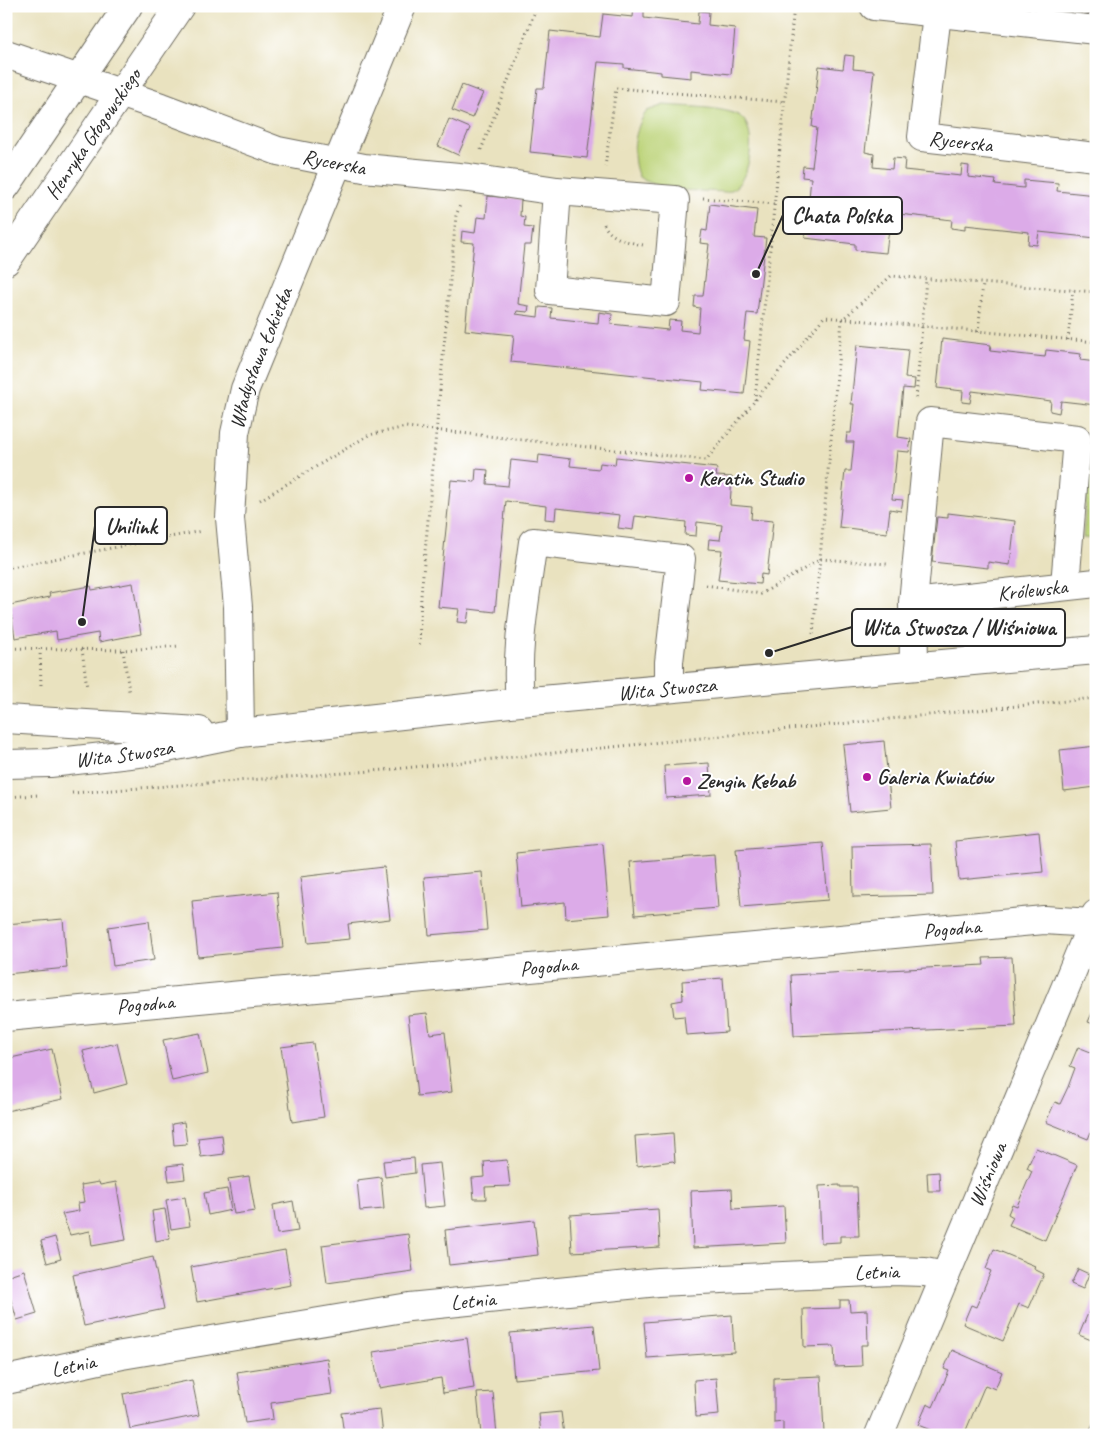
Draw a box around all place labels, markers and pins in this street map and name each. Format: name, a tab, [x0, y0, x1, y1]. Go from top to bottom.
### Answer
callout: Chata Polska	[783, 197, 902, 234]
place label: Keratin Studio	[699, 465, 805, 491]
marker: Keratin Studio	[683, 472, 695, 484]
callout: Unilink	[95, 507, 167, 544]
callout: Wita Stwosza / Wiśniowa	[852, 609, 1065, 646]
place label: Galeria Kwiatów	[877, 764, 995, 790]
place label: Zengin Kebab	[697, 768, 797, 794]
marker: Galeria Kwiatów	[861, 771, 873, 783]
marker: Zengin Kebab	[681, 775, 693, 787]

